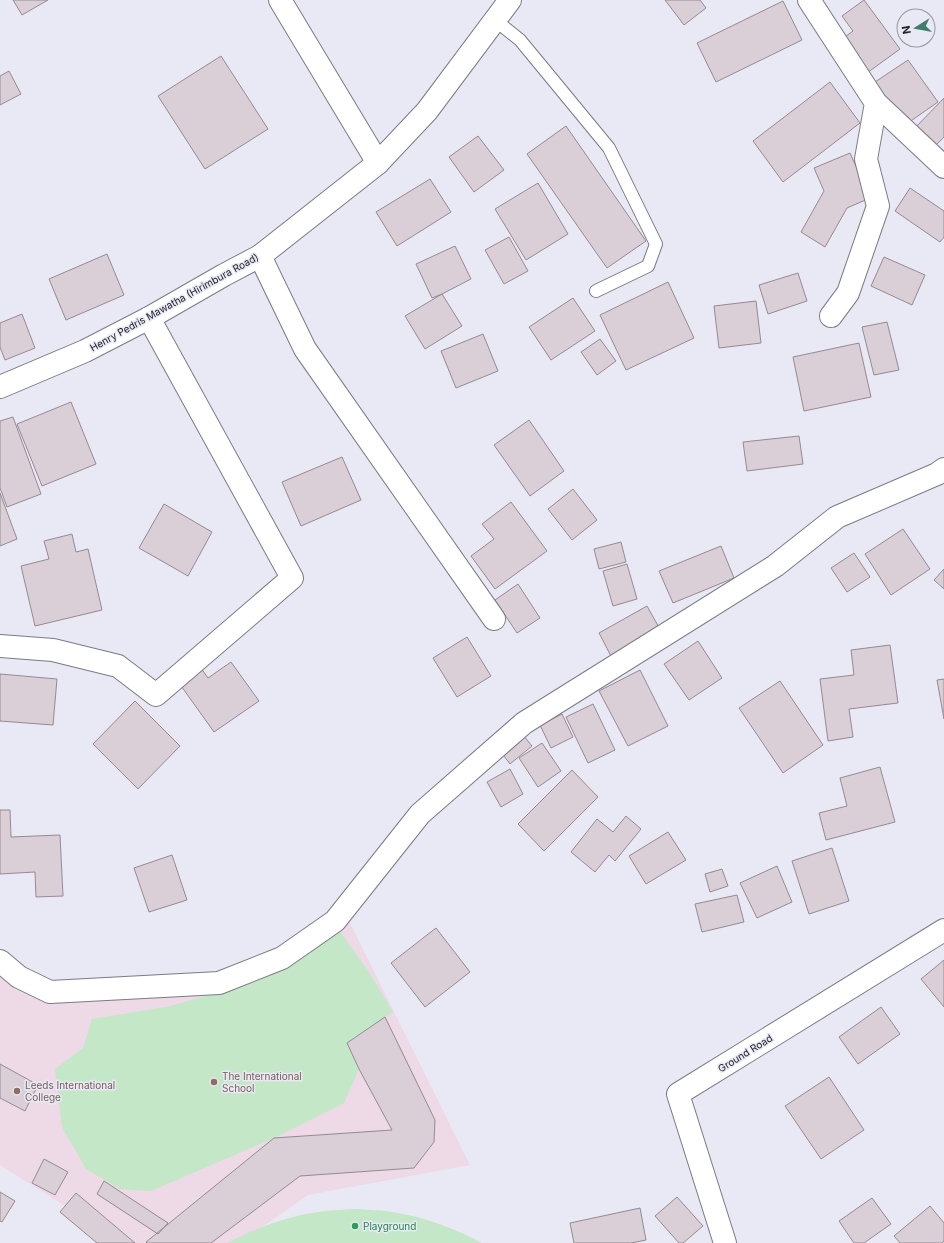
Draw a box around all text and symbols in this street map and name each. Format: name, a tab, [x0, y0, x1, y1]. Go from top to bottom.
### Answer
north arrow	[896, 8, 936, 48]
text: N	[899, 24, 914, 35]
street label: Henry Pedris Mawatha (Hirimbura Road)	[88, 250, 260, 354]
street label: Ground Road	[716, 1032, 774, 1074]
place label: The International School	[222, 1070, 302, 1094]
marker: The International School	[209, 1077, 219, 1087]
place label: Leeds International College	[25, 1079, 115, 1103]
marker: Leeds International College	[12, 1086, 22, 1096]
place label: Playground	[363, 1220, 416, 1232]
marker: Playground	[350, 1221, 360, 1231]

